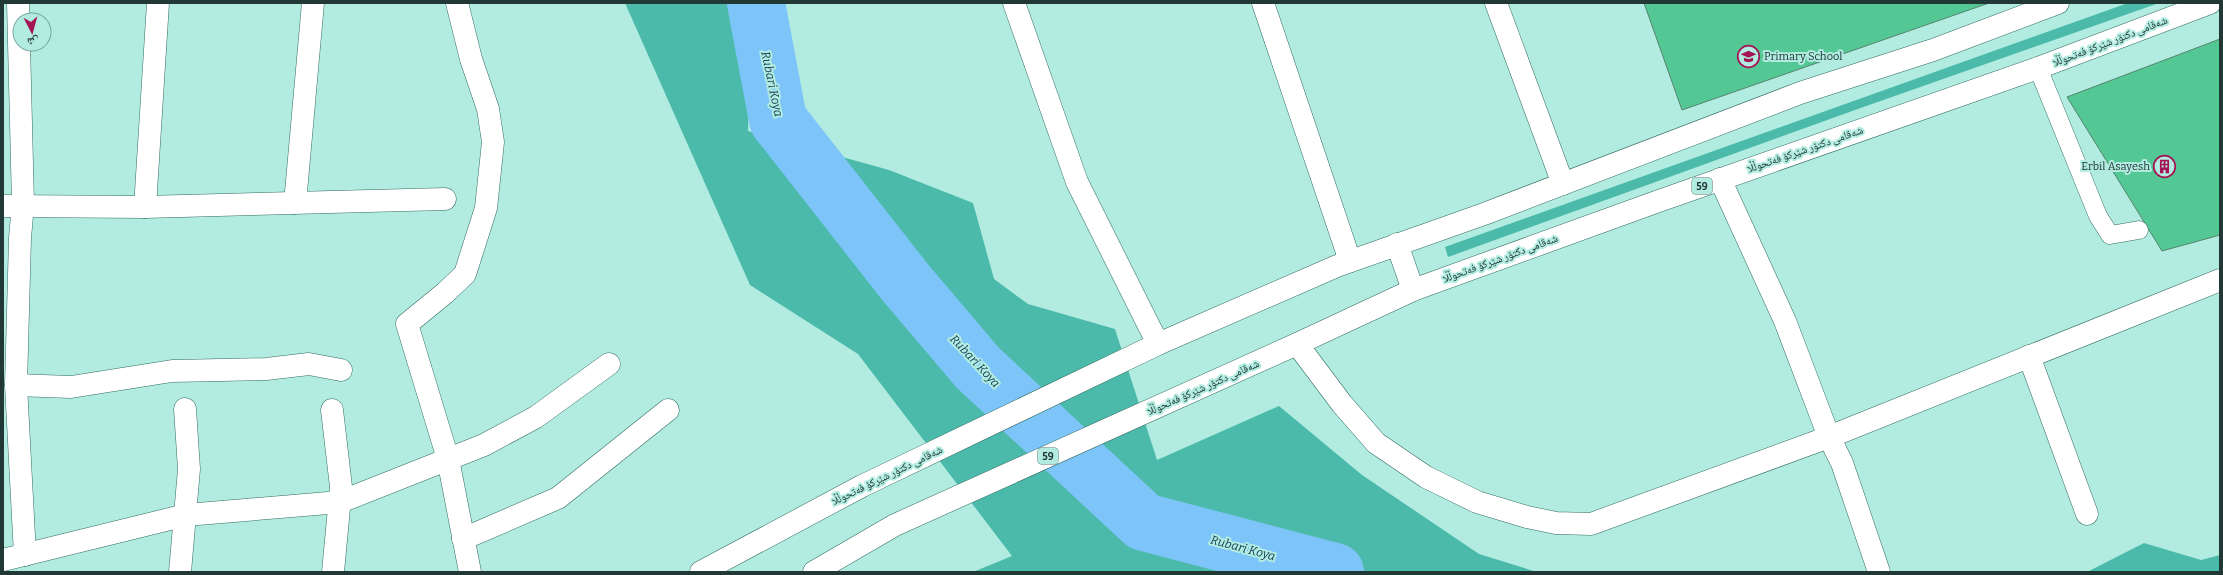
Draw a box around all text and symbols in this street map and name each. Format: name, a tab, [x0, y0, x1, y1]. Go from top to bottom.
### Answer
north arrow	[12, 12, 52, 52]
street label: شەقامی دکتۆر شێرکۆ فەتحوڵڵا	[2051, 12, 2169, 69]
text: ش	[26, 33, 39, 49]
school or university icon: Primary School	[1736, 43, 1762, 69]
water label: Rubari Koya	[758, 50, 786, 118]
place label: Primary School	[1764, 50, 1843, 63]
street label: شەقامی دکتۆر شێرکۆ فەتحوڵڵا	[1745, 122, 1865, 175]
building icon: Erbil Asayesh	[2152, 153, 2178, 179]
place label: Erbil Asayesh	[2081, 160, 2150, 173]
road number: 59	[1692, 178, 1712, 194]
street label: شەقامی دکتۆر شێرکۆ فەتحوڵڵا	[1440, 230, 1559, 285]
water label: Rubari Koya	[947, 332, 1003, 390]
street label: شەقامی دکتۆر شێرکۆ فەتحوڵڵا	[1145, 356, 1261, 418]
street label: شەقامی دکتۆر شێرکۆ فەتحوڵڵا	[829, 442, 945, 508]
road number: 59	[1038, 448, 1058, 464]
water label: Rubari Koya	[1209, 533, 1277, 563]

